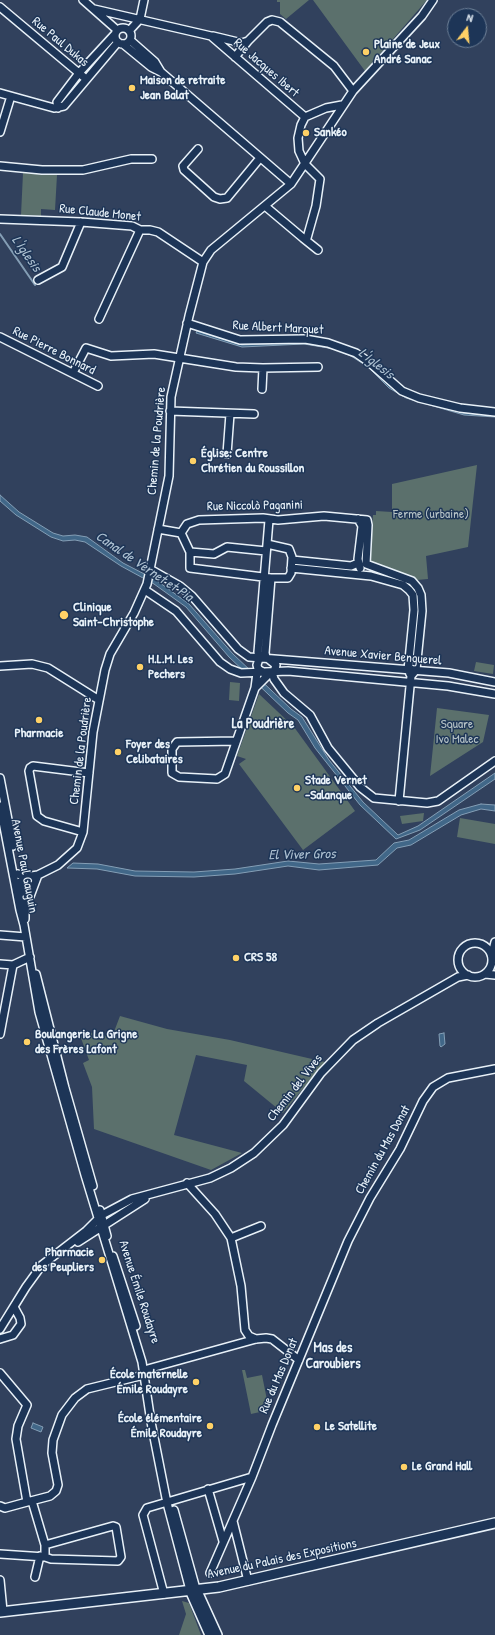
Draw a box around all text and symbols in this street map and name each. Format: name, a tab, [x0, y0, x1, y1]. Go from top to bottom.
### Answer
north arrow	[447, 8, 487, 48]
text: N	[465, 10, 475, 25]
street label: Rue Paul Dukas	[29, 14, 91, 70]
street label: Rue Jacques Ibert	[230, 35, 302, 101]
place label: Plaine de Jeux André Sanac	[374, 37, 440, 68]
marker: Plaine de Jeux André Sanac	[361, 47, 371, 57]
place label: Maison de retraite Jean Balat	[140, 73, 225, 104]
marker: Maison de retraite Jean Balat	[127, 83, 137, 93]
place label: Sankéo	[314, 125, 347, 141]
marker: Sankéo	[301, 128, 311, 138]
street label: Rue Claude Monet	[58, 201, 142, 225]
water label: L'Iglesis	[8, 233, 44, 275]
street label: Rue Albert Marquet	[232, 318, 324, 338]
street label: Rue Pierre Bonnard	[10, 323, 98, 379]
water label: L'Iglesis	[355, 345, 397, 383]
street label: Chemin de la Poudrière	[145, 386, 169, 496]
place label: Église: Centre Chrétien du Roussillon	[201, 446, 304, 477]
marker: Église: Centre Chrétien du Roussillon	[188, 456, 198, 466]
street label: Rue Niccolò Paganini	[207, 497, 303, 515]
park label: Ferme (urbaine)	[393, 507, 469, 523]
water label: Canal de Vernet et Pia	[92, 528, 196, 606]
place label: Clinique Saint-Christophe	[73, 600, 154, 631]
marker: Clinique Saint-Christophe	[58, 609, 70, 621]
street label: Avenue Xavier Benguerel	[324, 643, 442, 669]
place label: H.L.M. Les Pechers	[148, 652, 193, 683]
marker: H.L.M. Les Pechers	[135, 662, 145, 672]
street label: Chemin de la Poudrière	[67, 696, 95, 806]
marker: Pharmacie	[34, 715, 44, 725]
district label: La Poudrière	[232, 716, 294, 732]
park label: Square Ivo Malec	[436, 717, 478, 748]
place label: Pharmacie	[15, 726, 63, 742]
place label: Foyer des Celibataires	[126, 737, 183, 768]
marker: Foyer des Celibataires	[113, 747, 123, 757]
place label: Stade Vernet -Salanque	[305, 773, 367, 804]
marker: Stade Vernet -Salanque	[292, 783, 302, 793]
street label: Avenue Paul Gauguin	[7, 818, 41, 914]
water label: El Viver Gros	[268, 846, 336, 864]
place label: CRS 58	[244, 950, 277, 966]
marker: CRS 58	[231, 953, 241, 963]
place label: Boulangerie La Grigne des Frères Lafont	[35, 1027, 137, 1058]
marker: Boulangerie La Grigne des Frères Lafont	[22, 1037, 32, 1047]
street label: Chemin del Vives	[264, 1051, 326, 1125]
street label: Chemin du Mas Donat	[352, 1103, 414, 1197]
street label: Avenue Émile Roudayre	[115, 1239, 163, 1345]
place label: Pharmacie des Peupliers	[32, 1245, 94, 1276]
marker: Pharmacie des Peupliers	[97, 1255, 107, 1265]
street label: Rue du Mas Donat	[256, 1336, 302, 1416]
district label: Mas des Caroubiers	[305, 1340, 361, 1372]
place label: École maternelle Émile Roudayre	[110, 1367, 188, 1398]
marker: École maternelle Émile Roudayre	[191, 1377, 201, 1387]
place label: École élémentaire Émile Roudayre	[118, 1411, 202, 1442]
place label: Le Satellite	[325, 1419, 377, 1435]
marker: École élémentaire Émile Roudayre	[205, 1421, 215, 1431]
marker: Le Satellite	[312, 1422, 322, 1432]
place label: Le Grand Hall	[412, 1459, 472, 1475]
marker: Le Grand Hall	[399, 1462, 409, 1472]
street label: Avenue du Palais des Expositions	[206, 1536, 358, 1582]

